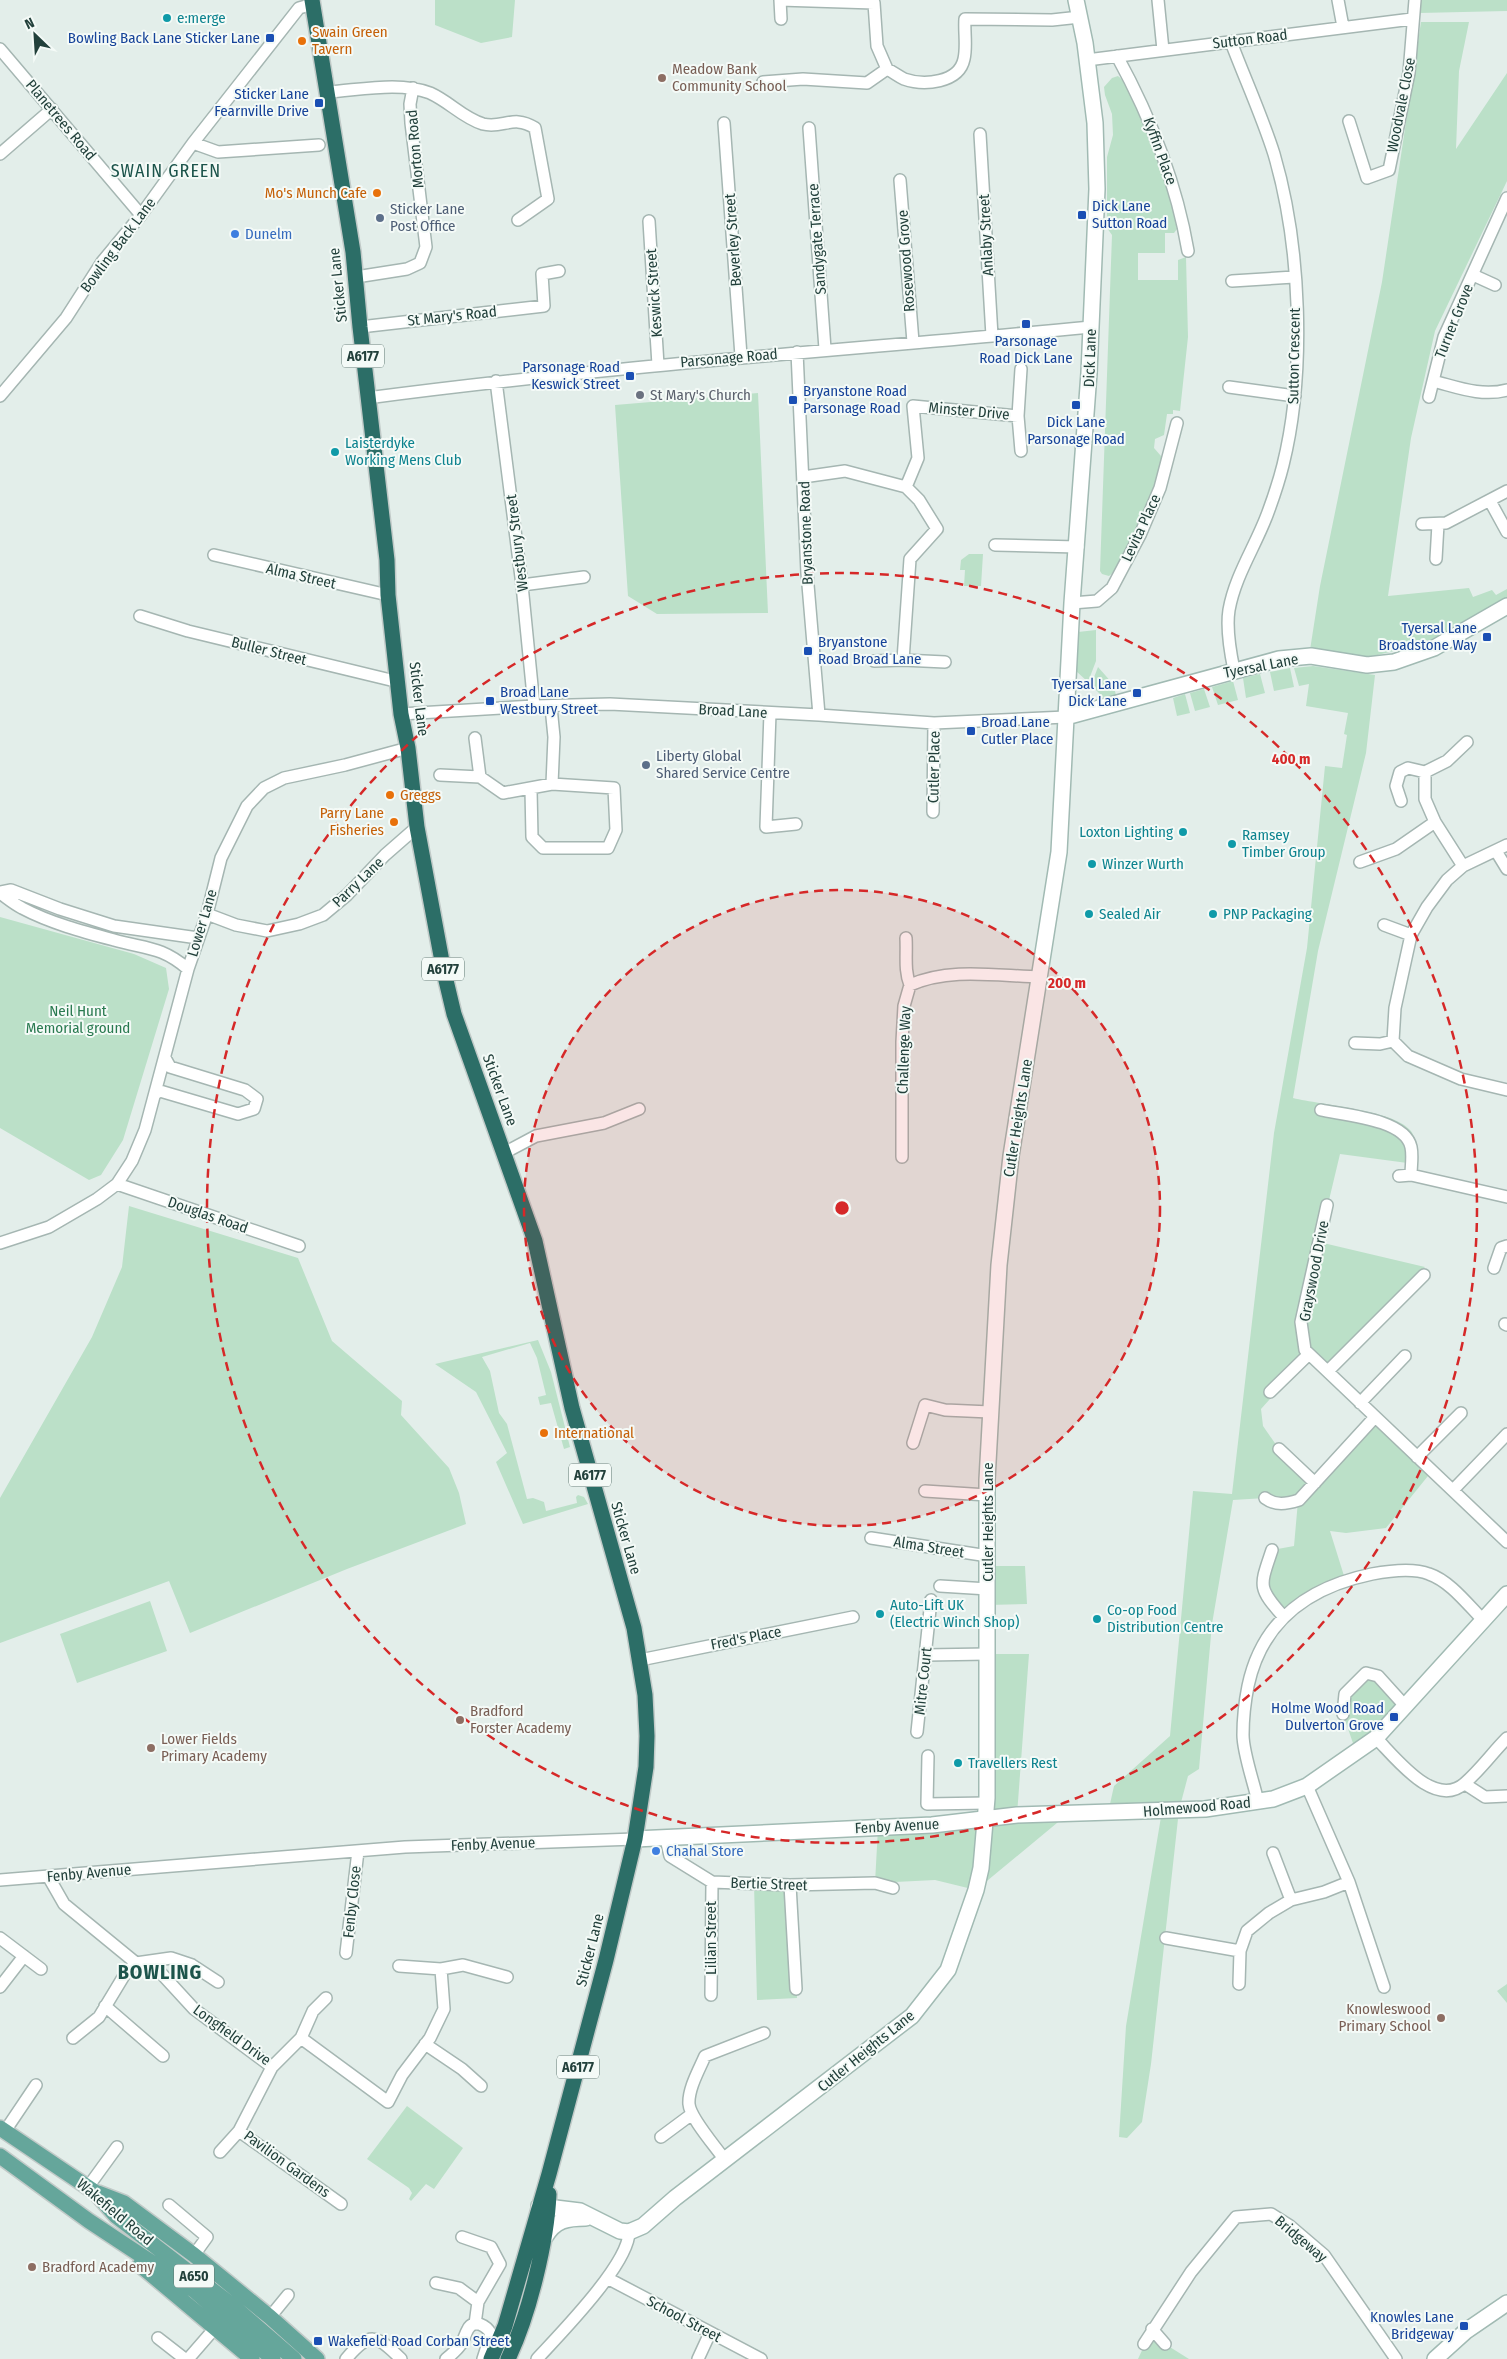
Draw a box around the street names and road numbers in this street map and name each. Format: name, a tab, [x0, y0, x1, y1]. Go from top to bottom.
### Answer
street label: Sutton Road	[1212, 25, 1288, 53]
street label: Woodvale Close	[1383, 56, 1419, 154]
street label: Planetrees Road	[22, 76, 100, 164]
street label: Morton Road	[403, 109, 427, 189]
street label: Kyffin Place	[1139, 115, 1181, 187]
street label: Sandygate Terrace	[804, 183, 830, 295]
street label: Beverley Street	[721, 193, 745, 287]
street label: Anlaby Street	[975, 193, 997, 276]
street label: Bowling Back Lane	[77, 194, 159, 296]
street label: Rosewood Grove	[893, 209, 919, 313]
street label: Sticker Lane	[325, 247, 351, 323]
street label: Keswick Street	[642, 248, 666, 338]
street label: Turner Grove	[1431, 281, 1477, 361]
street label: St Mary's Road	[406, 302, 498, 330]
street label: Sutton Crescent	[1284, 307, 1304, 404]
street label: Dick Lane	[1080, 328, 1100, 388]
road number: A6177	[342, 344, 384, 368]
street label: Parsonage Road	[680, 345, 778, 371]
street label: Minster Drive	[928, 398, 1010, 424]
street label: Bryanstone Road	[795, 481, 817, 585]
street label: Levita Place	[1118, 491, 1164, 565]
street label: Westbury Street	[502, 493, 532, 593]
street label: Alma Street	[264, 559, 338, 593]
street label: Buller Street	[229, 633, 309, 669]
street label: Tyersal Lane	[1222, 650, 1300, 682]
street label: Sticker Lane	[406, 661, 432, 737]
street label: Broad Lane	[698, 700, 768, 722]
street label: Cutler Place	[924, 731, 944, 803]
street label: Parry Lane	[329, 853, 387, 911]
street label: Lower Lane	[183, 887, 221, 959]
road number: A6177	[422, 958, 464, 981]
street label: Challenge Way	[893, 1005, 915, 1094]
street label: Sticker Lane	[479, 1052, 521, 1128]
street label: Cutler Heights Lane	[1000, 1058, 1036, 1178]
street label: Douglas Road	[166, 1193, 250, 1237]
street label: Grayswood Drive	[1295, 1219, 1333, 1323]
street label: Cutler Heights Lane	[979, 1462, 997, 1582]
road number: A6177	[569, 1464, 611, 1486]
street label: Sticker Lane	[607, 1500, 645, 1576]
street label: Alma Street	[892, 1533, 966, 1561]
street label: Fred's Place	[709, 1622, 783, 1654]
street label: Mitre Court	[910, 1646, 936, 1716]
street label: Holmewood Road	[1142, 1793, 1252, 1821]
street label: Fenby Avenue	[854, 1815, 940, 1837]
street label: Fenby Avenue	[450, 1834, 536, 1854]
street label: Fenby Avenue	[46, 1860, 132, 1886]
street label: Fenby Close	[339, 1865, 365, 1939]
street label: Bertie Street	[730, 1874, 808, 1894]
street label: Lilian Street	[702, 1901, 720, 1975]
street label: Sticker Lane	[572, 1912, 608, 1988]
street label: Longfield Drive	[190, 2001, 274, 2069]
street label: Cutler Heights Lane	[814, 2006, 918, 2096]
road number: A6177	[557, 2056, 599, 2078]
street label: Pavilion Gardens	[240, 2127, 334, 2201]
street label: Wakefield Road	[73, 2175, 157, 2249]
street label: Bridgeway	[1271, 2212, 1331, 2266]
road number: A650	[174, 2264, 214, 2288]
street label: School Street	[644, 2292, 724, 2346]

